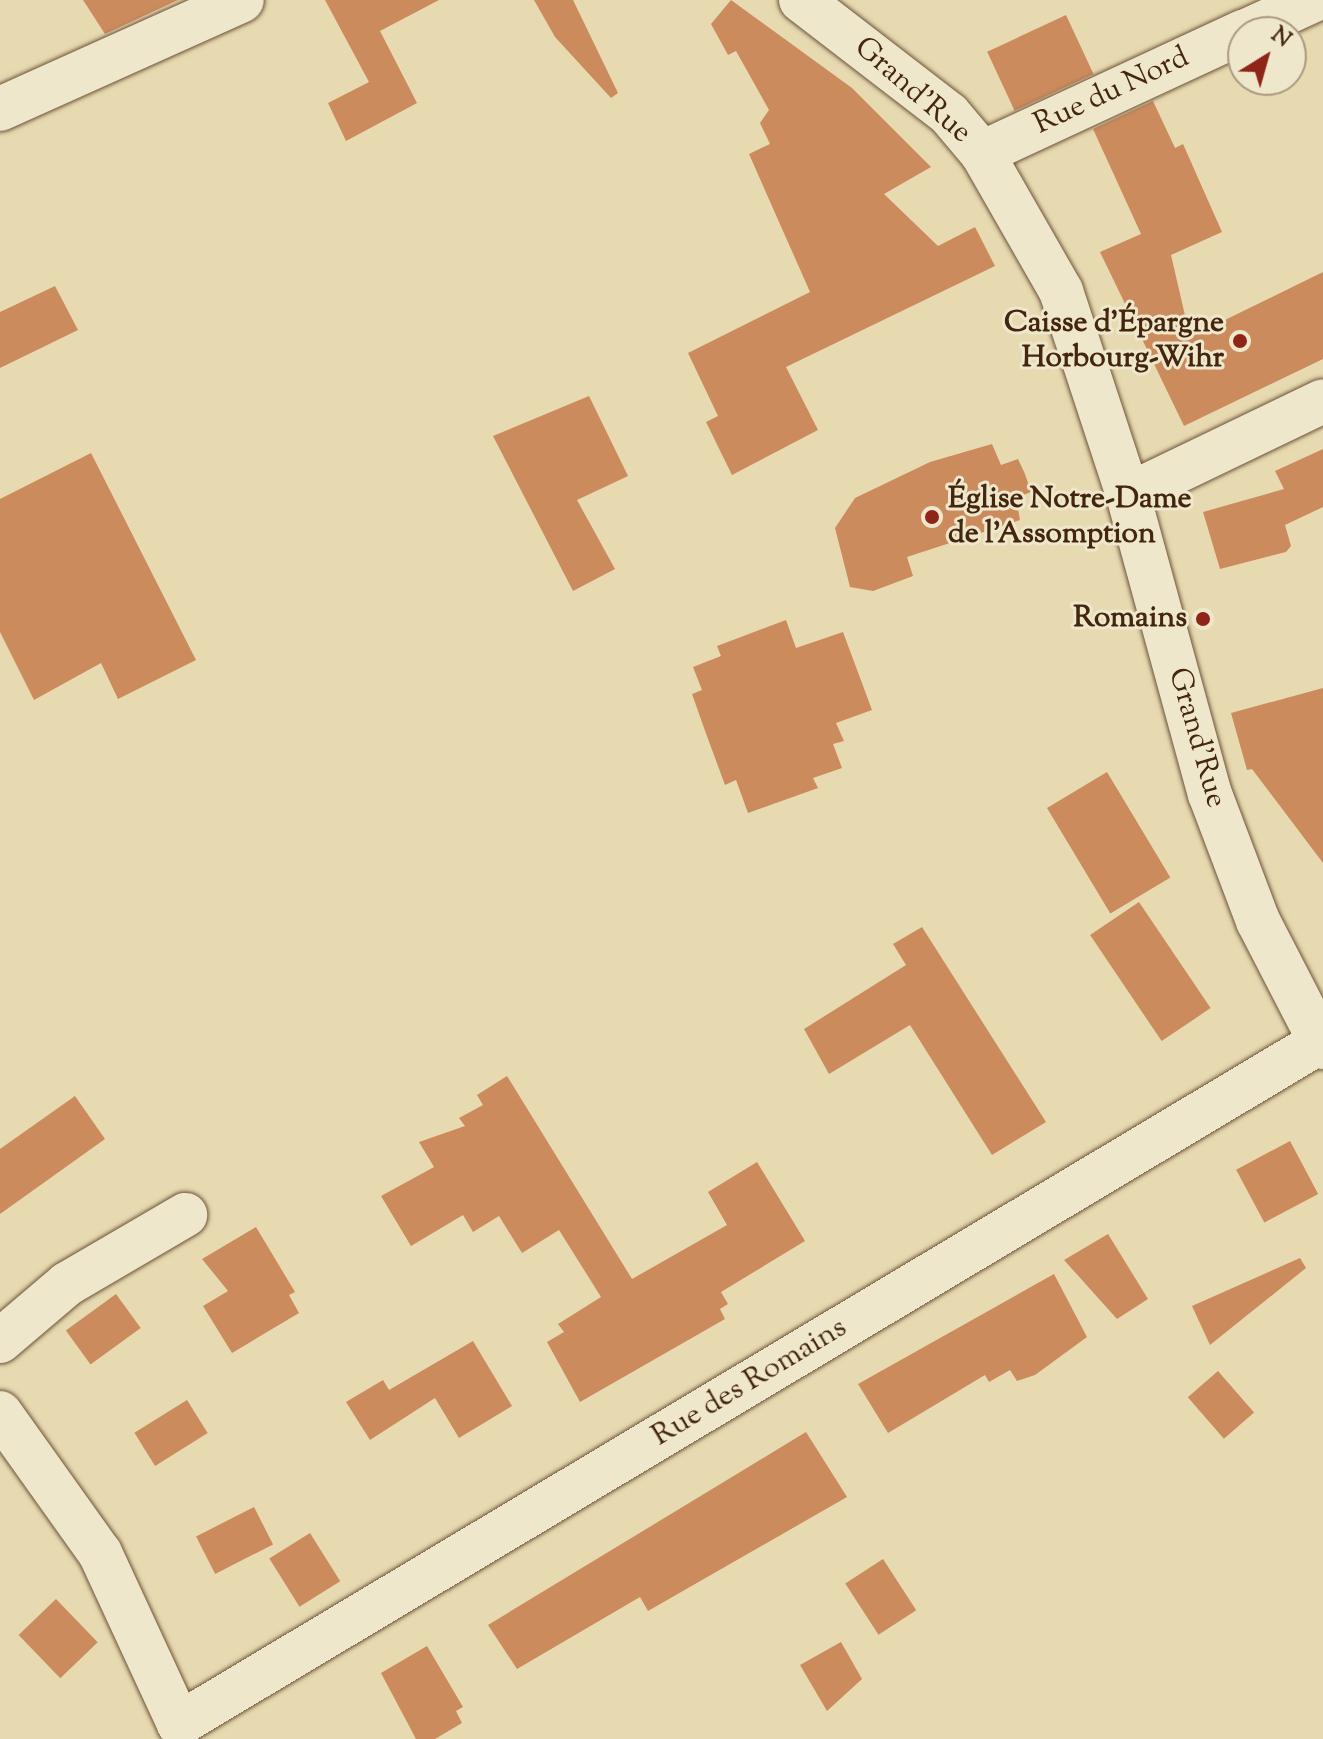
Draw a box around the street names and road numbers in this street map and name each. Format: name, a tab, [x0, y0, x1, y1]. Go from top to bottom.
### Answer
street label: Grand'Rue	[846, 30, 978, 152]
street label: Rue du Nord	[1029, 40, 1195, 144]
street label: Grand'Rue	[1159, 664, 1233, 812]
street label: Rue des Romains	[646, 1311, 854, 1455]

